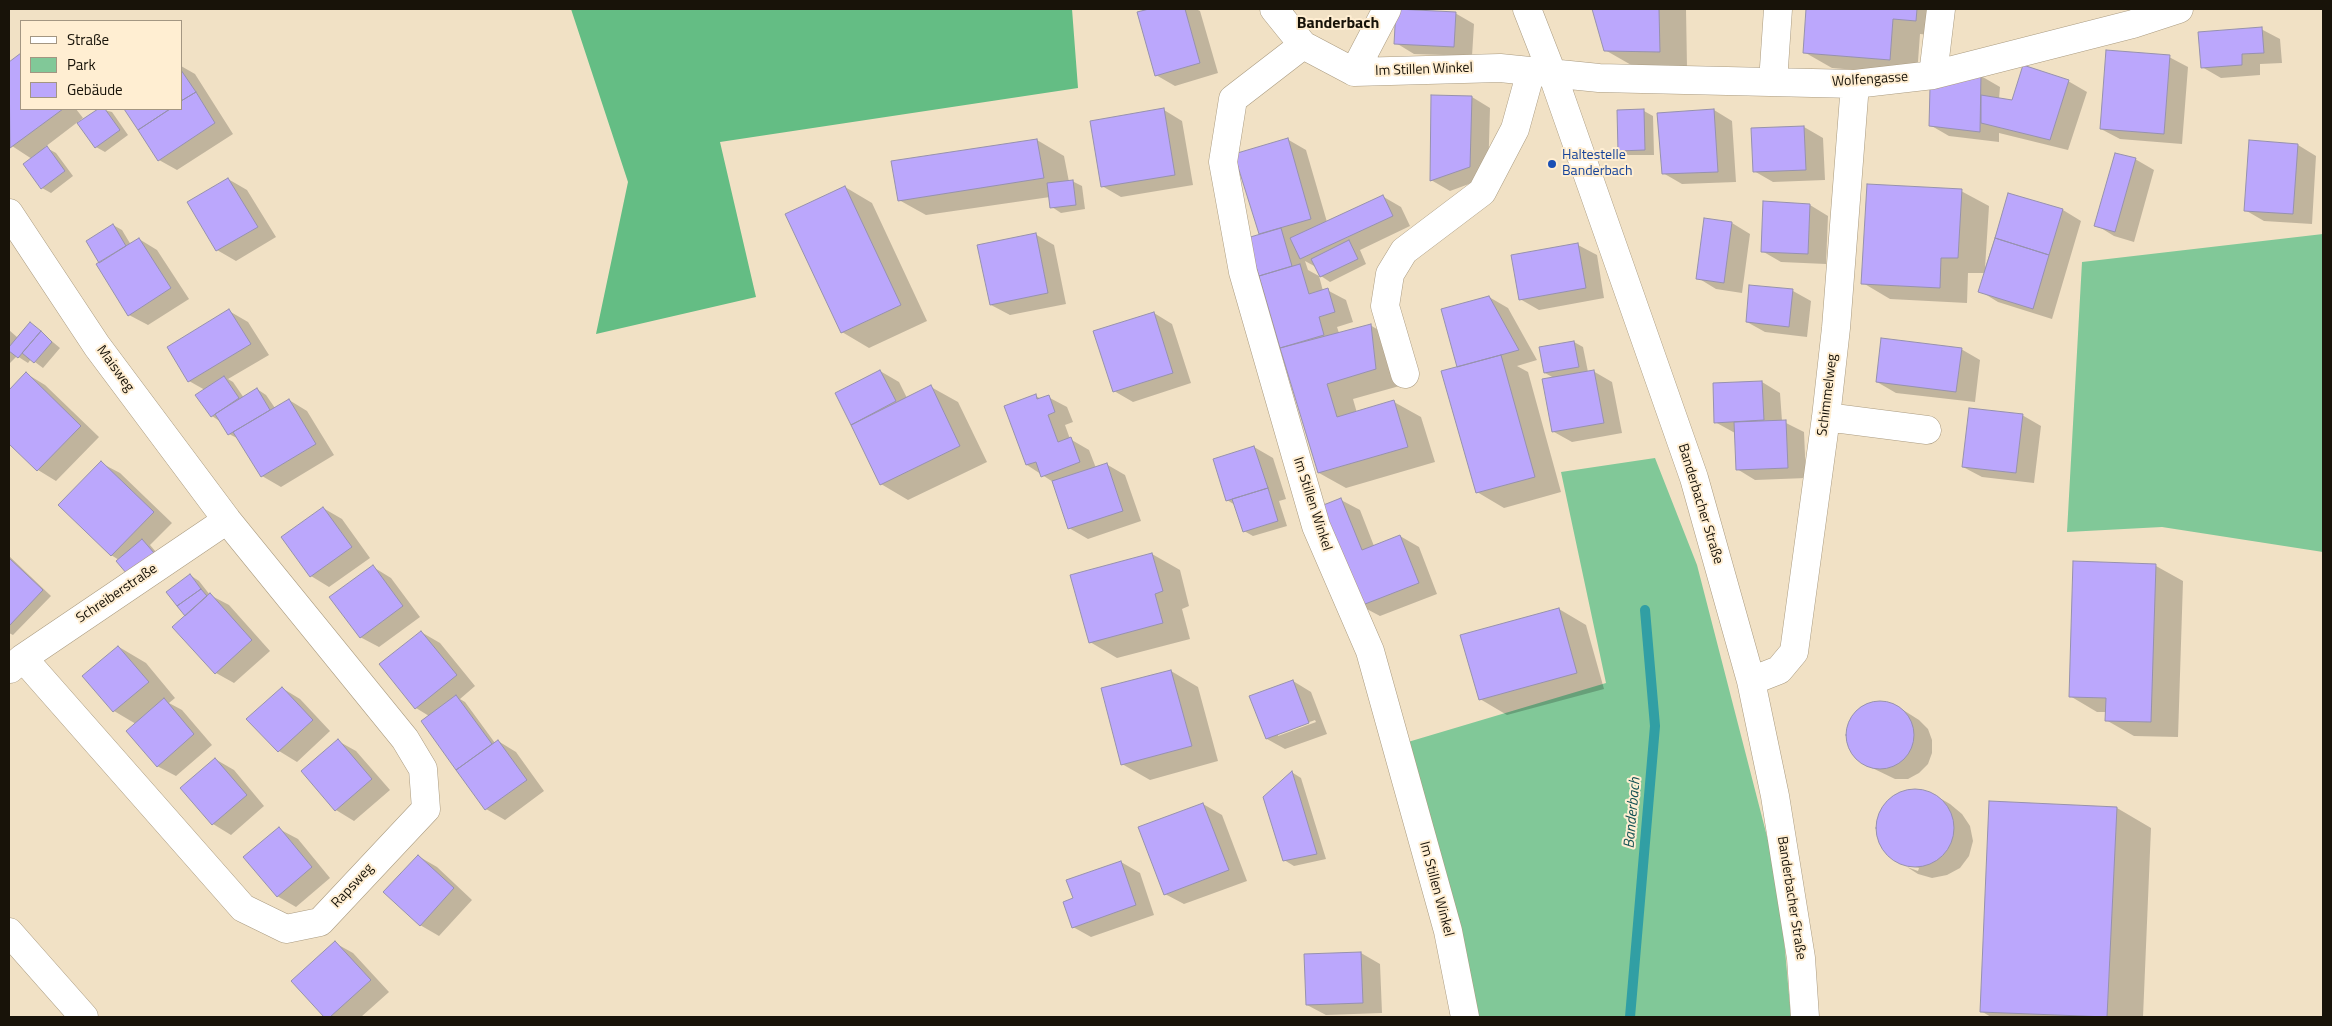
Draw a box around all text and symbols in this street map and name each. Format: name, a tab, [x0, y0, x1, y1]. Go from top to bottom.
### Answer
district label: Banderbach	[1297, 14, 1379, 34]
legend	[20, 20, 182, 110]
text: Straße	[67, 28, 109, 51]
text: Park	[67, 53, 96, 76]
street label: Im Stillen Winkel	[1375, 60, 1473, 80]
street label: Wolfengasse	[1831, 69, 1909, 91]
text: Gebäude	[67, 78, 123, 101]
place label: Haltestelle Banderbach	[1562, 148, 1632, 180]
marker: Haltestelle Banderbach	[1546, 158, 1558, 170]
street label: Maisweg	[93, 343, 137, 395]
street label: Schimmelweg	[1815, 353, 1841, 437]
street label: Banderbacher Straße	[1674, 442, 1726, 566]
street label: Im Stillen Winkel	[1289, 455, 1335, 553]
street label: Schreiberstraße	[73, 561, 161, 627]
water label: Banderbach	[1621, 777, 1645, 849]
street label: Banderbacher Straße	[1773, 835, 1809, 961]
street label: Im Stillen Winkel	[1415, 840, 1457, 938]
street label: Rapsweg	[328, 860, 378, 912]

